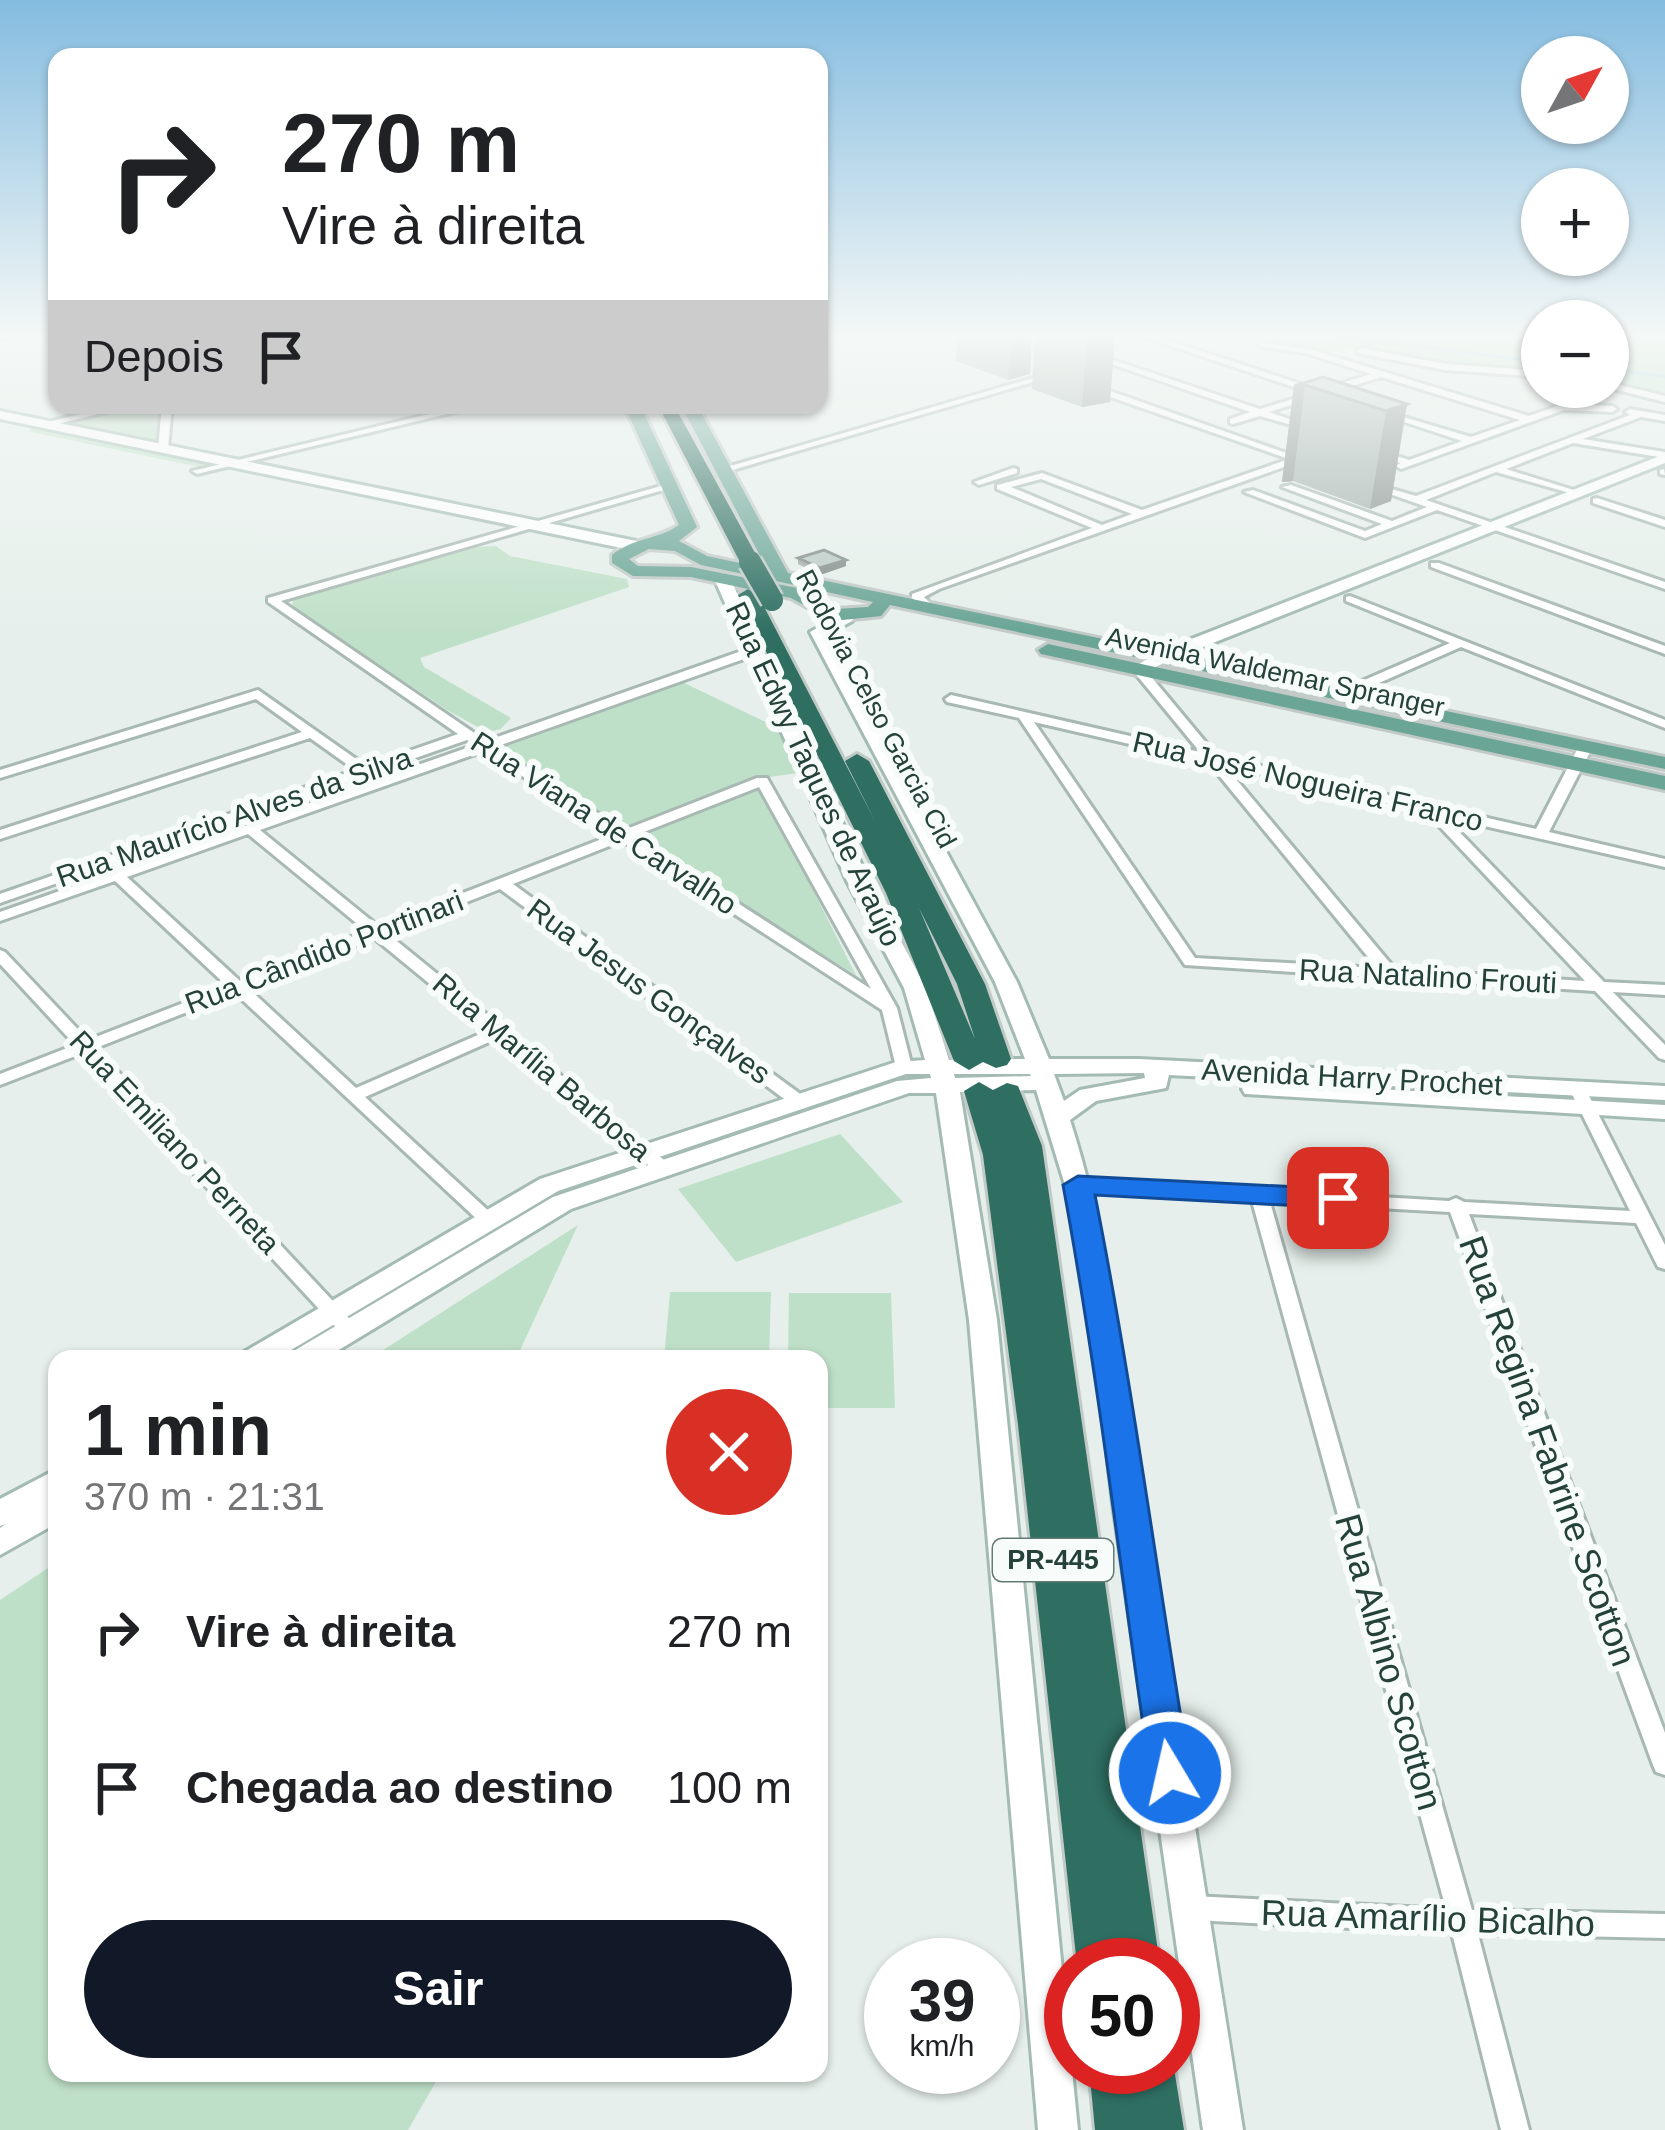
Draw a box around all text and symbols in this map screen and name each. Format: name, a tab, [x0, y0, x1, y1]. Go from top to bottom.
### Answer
north arrow	[1521, 36, 1629, 144]
map controls	[1521, 36, 1629, 408]
icon: right	[84, 96, 240, 252]
text: 270 m	[282, 96, 520, 190]
button: +	[1521, 168, 1629, 276]
text: Vire à direita	[282, 195, 584, 255]
button: −	[1521, 300, 1629, 408]
icon: arrive	[248, 324, 314, 390]
text: Depois	[84, 331, 224, 382]
street label: Rodovia Celso Garcia Cid	[790, 565, 962, 853]
street label: Rua Edwy Taques de Araújo	[720, 596, 908, 952]
street label: Avenida Waldemar Spranger	[1103, 621, 1447, 723]
street label: Rua Viana de Carvalho	[465, 725, 743, 921]
street label: Rua José Nogueira Franco	[1130, 725, 1486, 837]
street label: Rua Maurício Alves da Silva	[52, 740, 416, 893]
street label: Rua Cândido Portinari	[180, 884, 468, 1020]
street label: Rua Jesus Gonçalves	[521, 892, 777, 1090]
street label: Rua Natalino Frouti	[1298, 953, 1558, 999]
street label: Rua Marília Barbosa	[427, 966, 658, 1168]
street label: Rua Emiliano Perneta	[63, 1024, 287, 1260]
street label: Avenida Harry Prochet	[1201, 1053, 1504, 1101]
pin	[1287, 1147, 1389, 1249]
icon: arrive	[1305, 1165, 1371, 1231]
street label: Rua Regina Fabrine Scotton	[1451, 1231, 1645, 1671]
button: close	[666, 1389, 792, 1515]
text: 1 min	[84, 1390, 272, 1470]
text: 370 m · 21:31	[84, 1475, 325, 1518]
street label: Rua Albino Scotton	[1327, 1509, 1451, 1815]
road number: PR-445	[993, 1539, 1113, 1581]
icon: right	[84, 1599, 150, 1665]
text: Vire à direita	[186, 1606, 455, 1657]
text: 270 m	[667, 1606, 792, 1657]
position arrow	[1107, 1710, 1233, 1836]
icon: arrive	[84, 1755, 150, 1821]
text: Chegada ao destino	[186, 1762, 614, 1813]
text: 100 m	[667, 1762, 792, 1813]
street label: Rua Amarílio Bicalho	[1260, 1892, 1596, 1944]
button: Sair	[84, 1920, 792, 2058]
speed limit sign: 50	[1044, 1938, 1200, 2094]
text: 39	[909, 1967, 975, 2034]
text: km/h	[909, 2029, 975, 2062]

